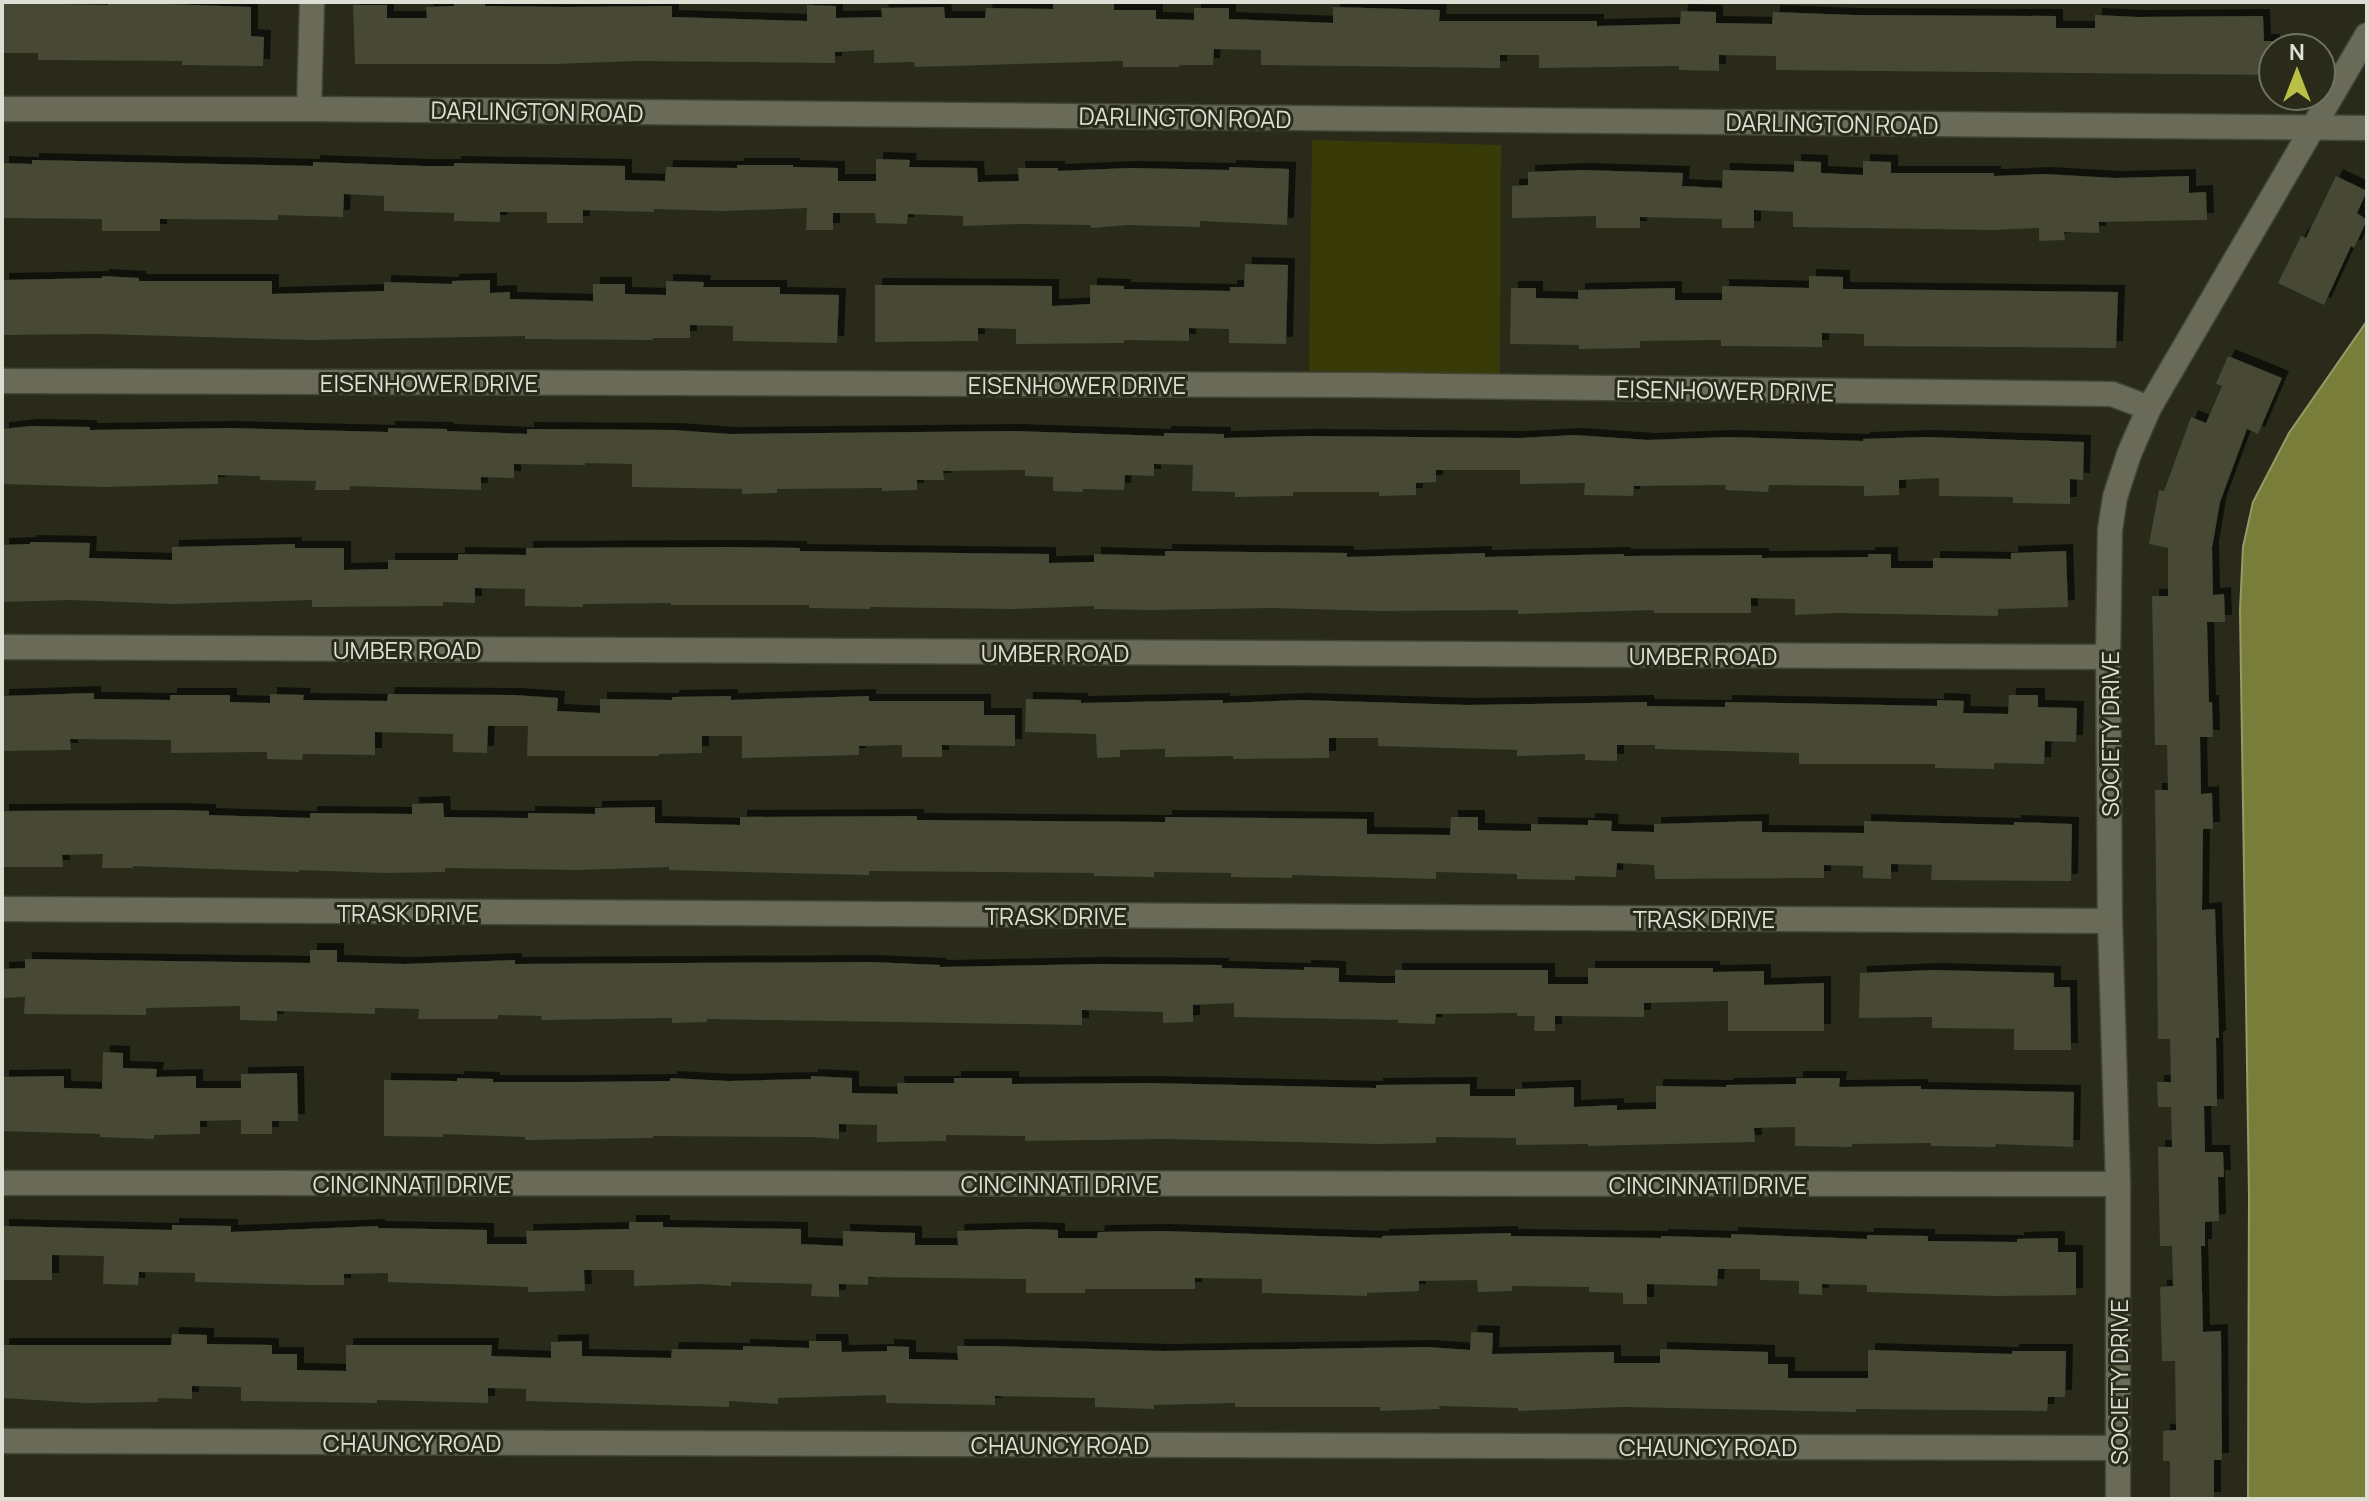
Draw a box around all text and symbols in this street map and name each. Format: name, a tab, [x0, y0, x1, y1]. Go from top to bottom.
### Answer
north arrow	[2257, 32, 2337, 112]
text: N	[2289, 37, 2305, 67]
street label: DARLINGTON ROAD	[430, 93, 644, 129]
street label: DARLINGTON ROAD	[1078, 99, 1292, 135]
street label: DARLINGTON ROAD	[1725, 105, 1939, 141]
street label: EISENHOWER DRIVE	[320, 366, 538, 399]
street label: EISENHOWER DRIVE	[968, 368, 1186, 401]
street label: EISENHOWER DRIVE	[1616, 372, 1834, 408]
street label: UMBER ROAD	[333, 633, 481, 666]
street label: UMBER ROAD	[981, 636, 1129, 669]
street label: UMBER ROAD	[1629, 639, 1777, 672]
street label: SOCIETY DRIVE	[2093, 651, 2126, 817]
street label: TRASK DRIVE	[337, 896, 479, 929]
street label: TRASK DRIVE	[985, 899, 1127, 932]
street label: TRASK DRIVE	[1633, 902, 1775, 935]
street label: CINCINNATI DRIVE	[313, 1167, 511, 1200]
street label: CINCINNATI DRIVE	[961, 1167, 1159, 1200]
street label: CINCINNATI DRIVE	[1609, 1168, 1807, 1201]
street label: SOCIETY DRIVE	[2102, 1299, 2135, 1465]
street label: CHAUNCY ROAD	[323, 1426, 501, 1459]
street label: CHAUNCY ROAD	[971, 1428, 1149, 1461]
street label: CHAUNCY ROAD	[1619, 1430, 1797, 1463]

